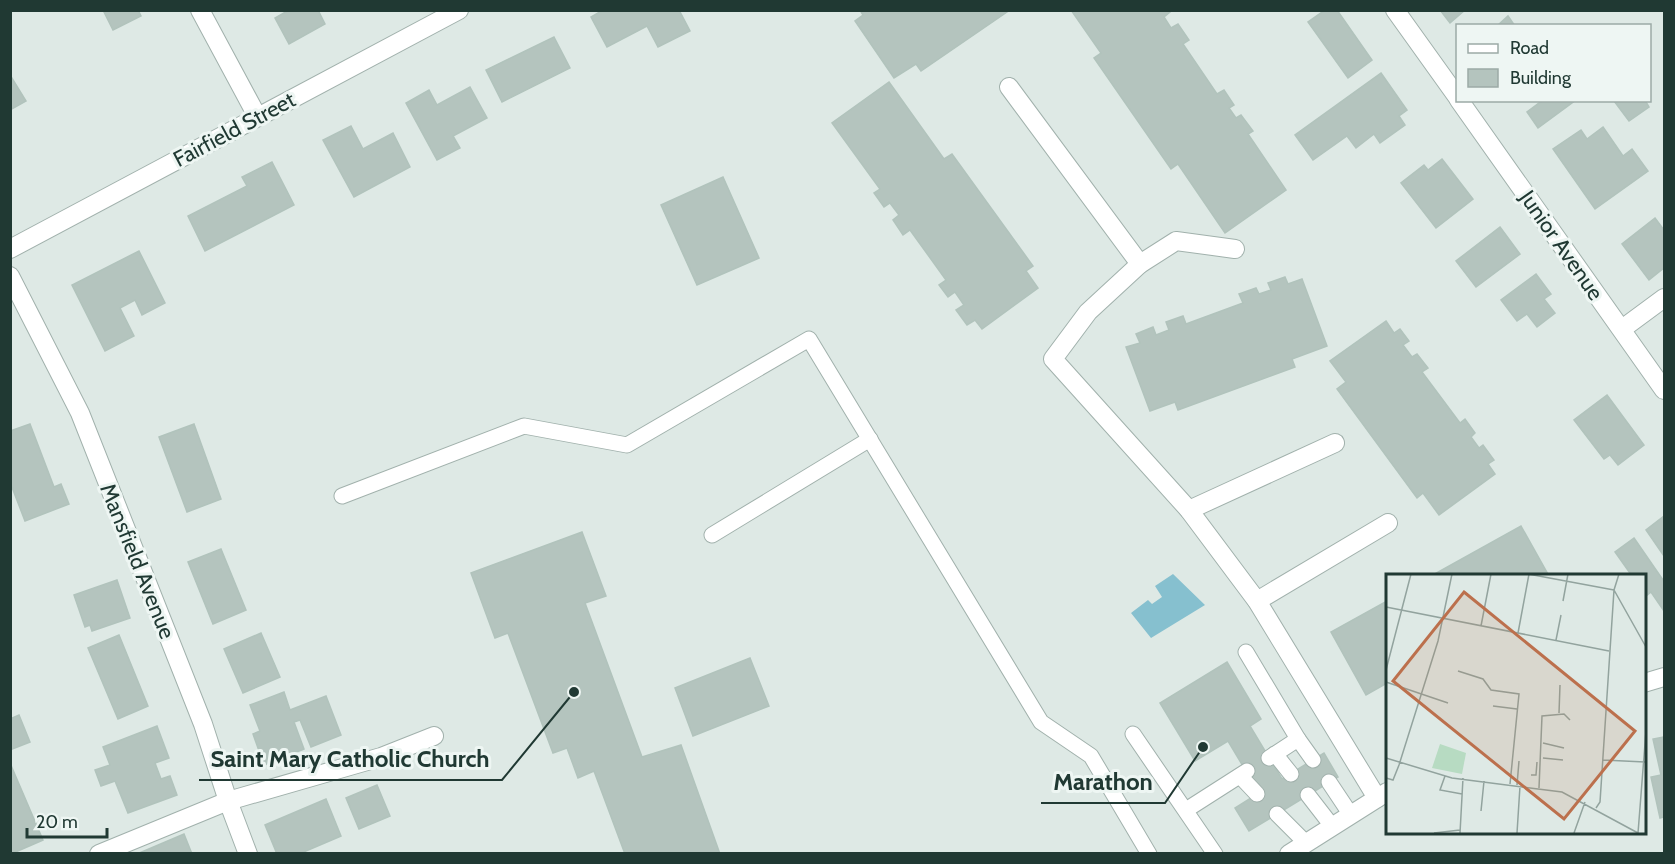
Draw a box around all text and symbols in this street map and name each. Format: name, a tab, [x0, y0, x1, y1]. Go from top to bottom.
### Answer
legend	[1456, 24, 1651, 102]
text: Road	[1510, 37, 1549, 59]
text: Building	[1510, 67, 1572, 89]
street label: Fairfield Street	[169, 86, 300, 173]
street label: Junior Avenue	[1513, 184, 1609, 305]
street label: Mansfield Avenue	[94, 480, 181, 643]
inset map	[1386, 574, 1645, 834]
callout: Saint Mary Catholic Church	[199, 738, 502, 780]
text: Saint Mary Catholic Church	[210, 744, 490, 773]
callout: Marathon	[1041, 761, 1165, 803]
text: Marathon	[1053, 767, 1153, 796]
scale bar	[27, 801, 106, 839]
text: 20 m	[36, 811, 78, 833]

